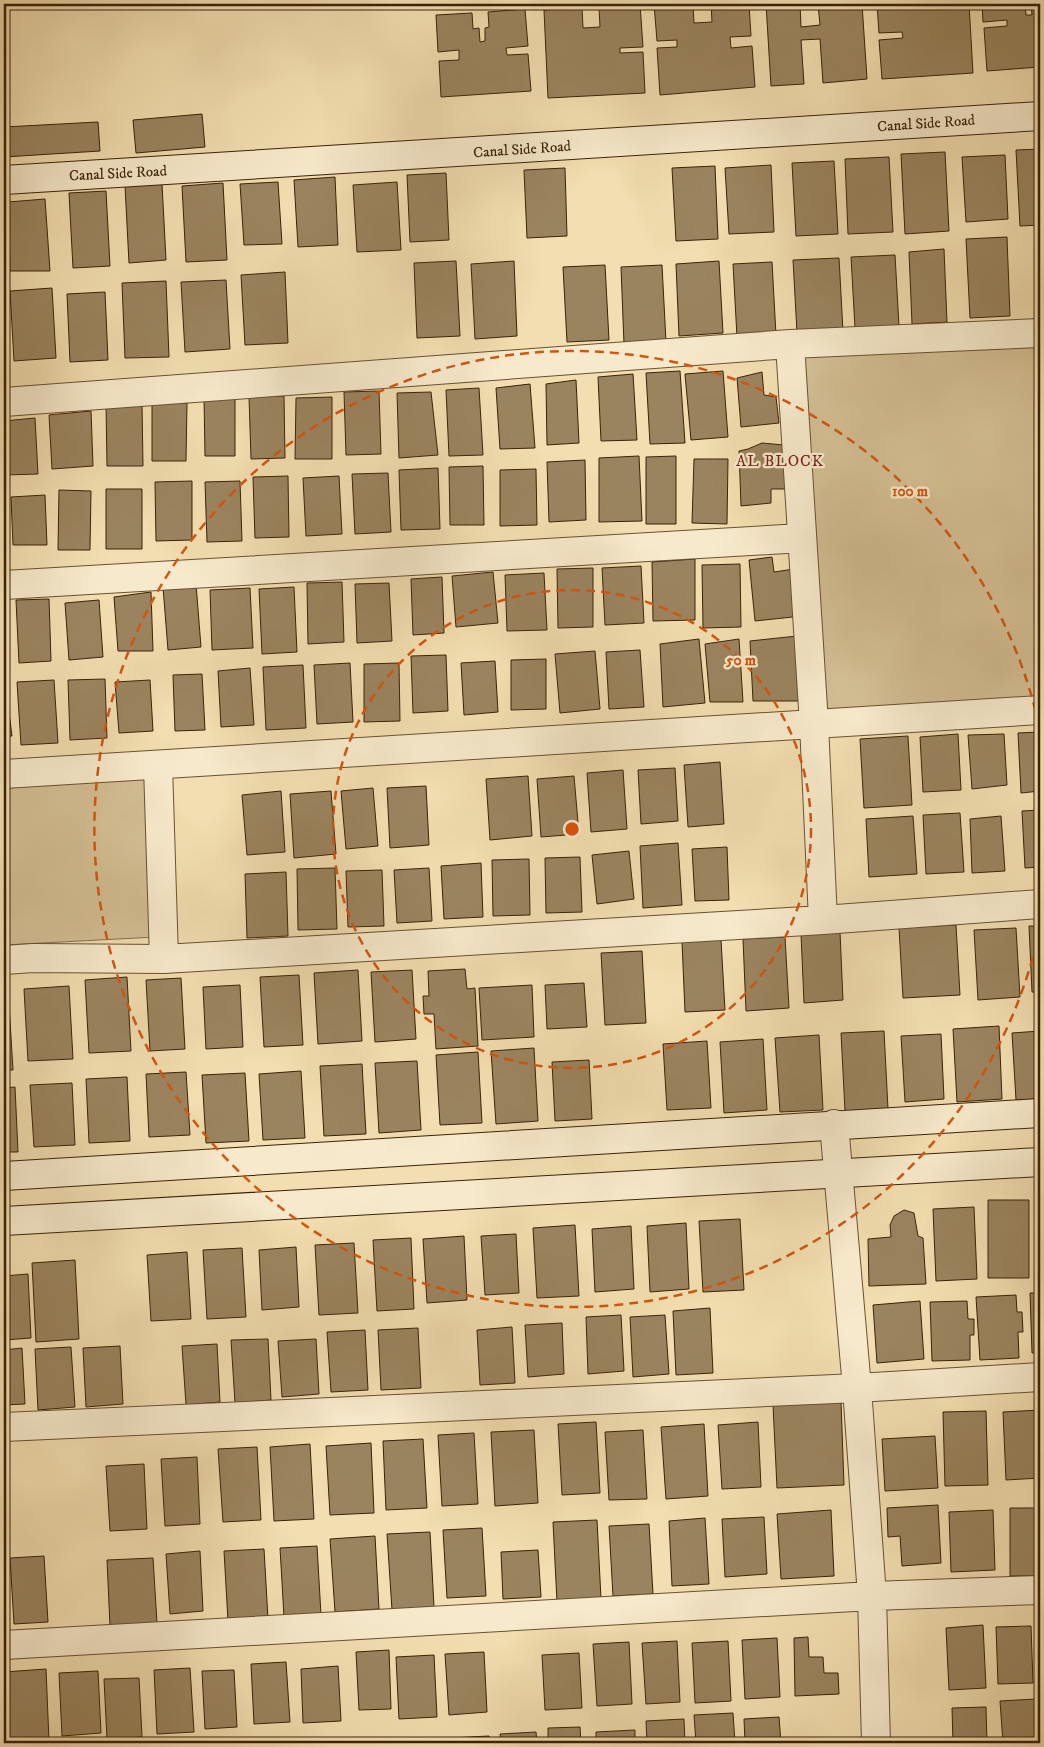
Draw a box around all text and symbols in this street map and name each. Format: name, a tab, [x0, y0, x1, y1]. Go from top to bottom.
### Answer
street label: Canal Side Road	[876, 111, 976, 136]
street label: Canal Side Road	[472, 137, 572, 162]
street label: Canal Side Road	[69, 161, 168, 186]
district label: AL BLOCK	[736, 451, 824, 471]
text: 100 m	[892, 482, 929, 501]
text: 50 m	[725, 651, 757, 670]
centre of rings	[563, 820, 581, 838]

